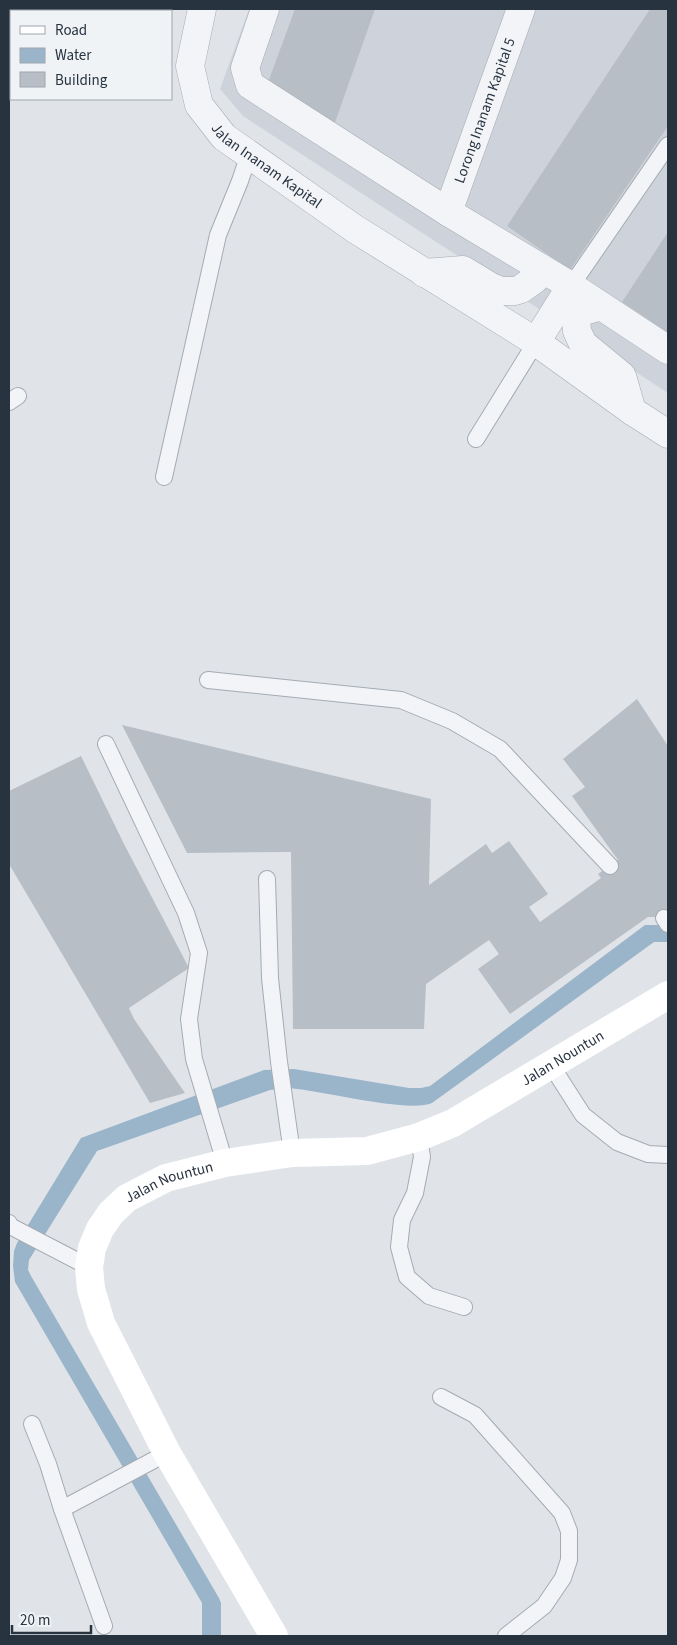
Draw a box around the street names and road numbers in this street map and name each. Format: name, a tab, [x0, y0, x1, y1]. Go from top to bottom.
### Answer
street label: Lorong Inanam Kapital 5	[449, 35, 520, 186]
street label: Jalan Inanam Kapital	[206, 119, 326, 213]
street label: Jalan Nountun	[517, 1025, 608, 1091]
street label: Jalan Nountun	[121, 1156, 215, 1208]

